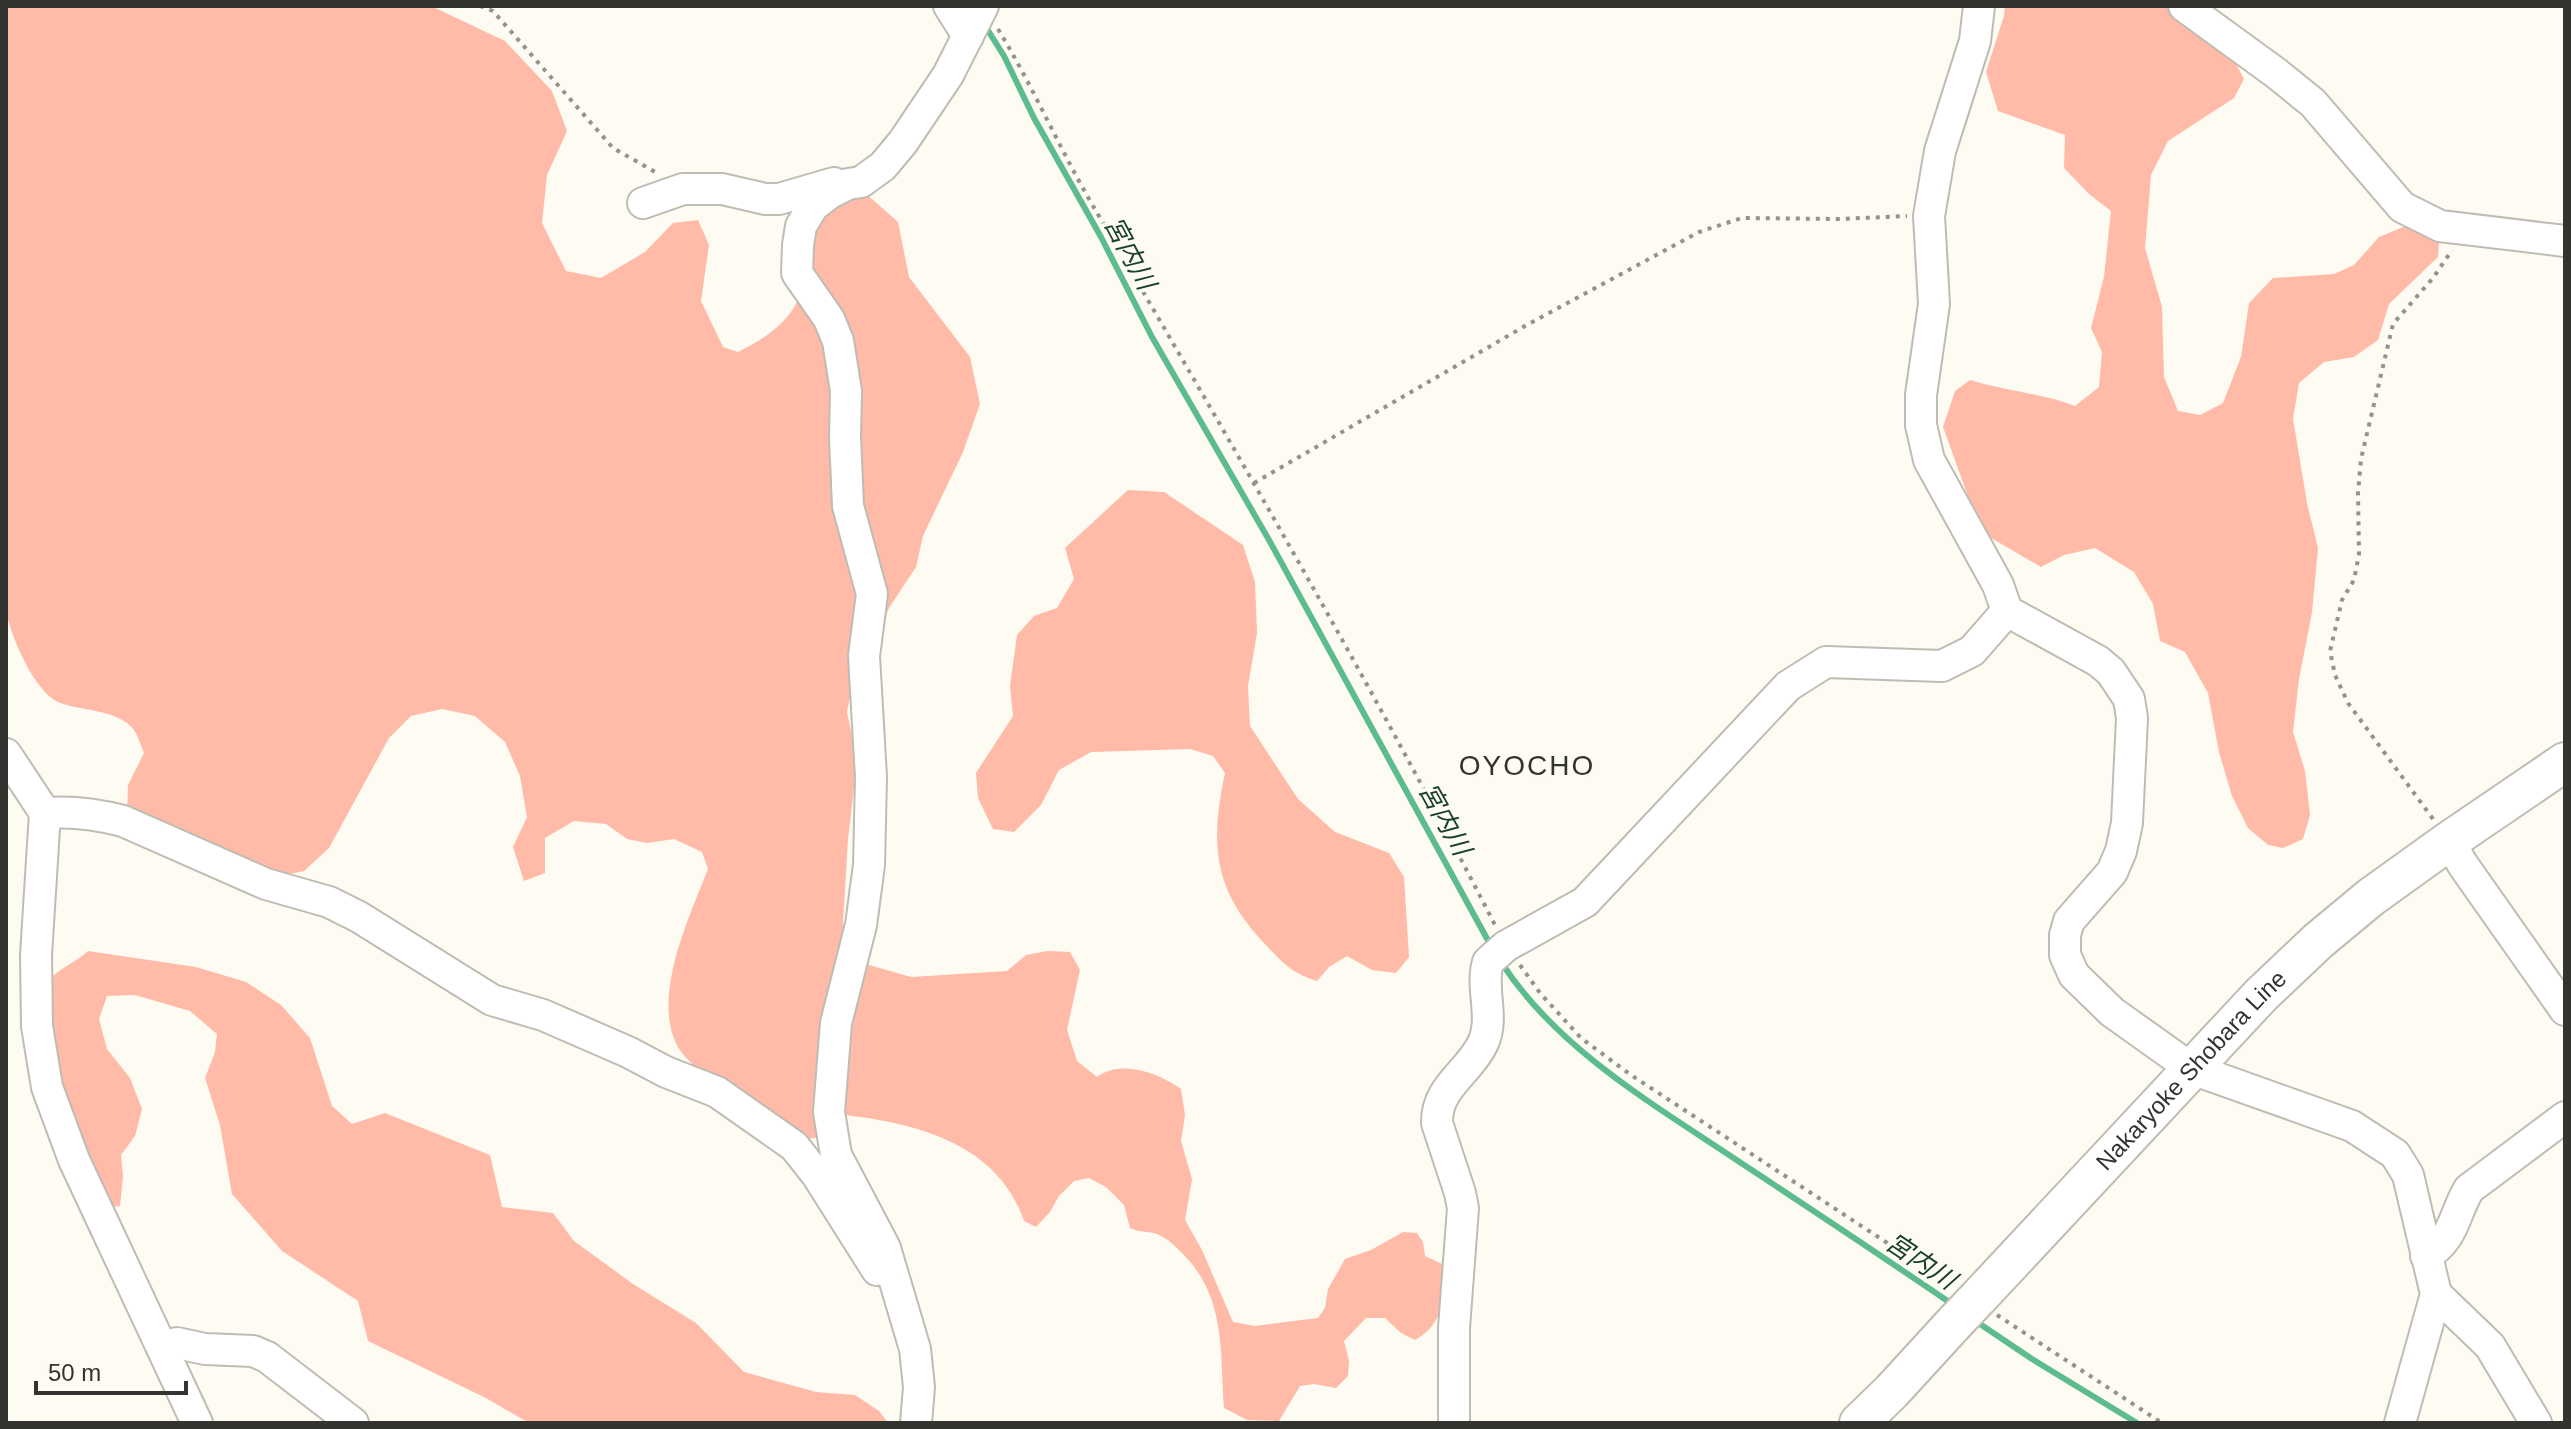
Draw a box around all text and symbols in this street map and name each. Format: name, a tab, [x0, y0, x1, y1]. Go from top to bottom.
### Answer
water label: 宮内川	[1098, 212, 1163, 297]
district label: OYOCHO	[1459, 750, 1595, 781]
water label: 宮内川	[1413, 778, 1478, 863]
street label: Nakaryoke Shobara Line	[2091, 964, 2291, 1175]
water label: 宮内川	[1880, 1227, 1964, 1297]
scale bar	[36, 1345, 186, 1395]
text: 50 m	[48, 1359, 101, 1386]

